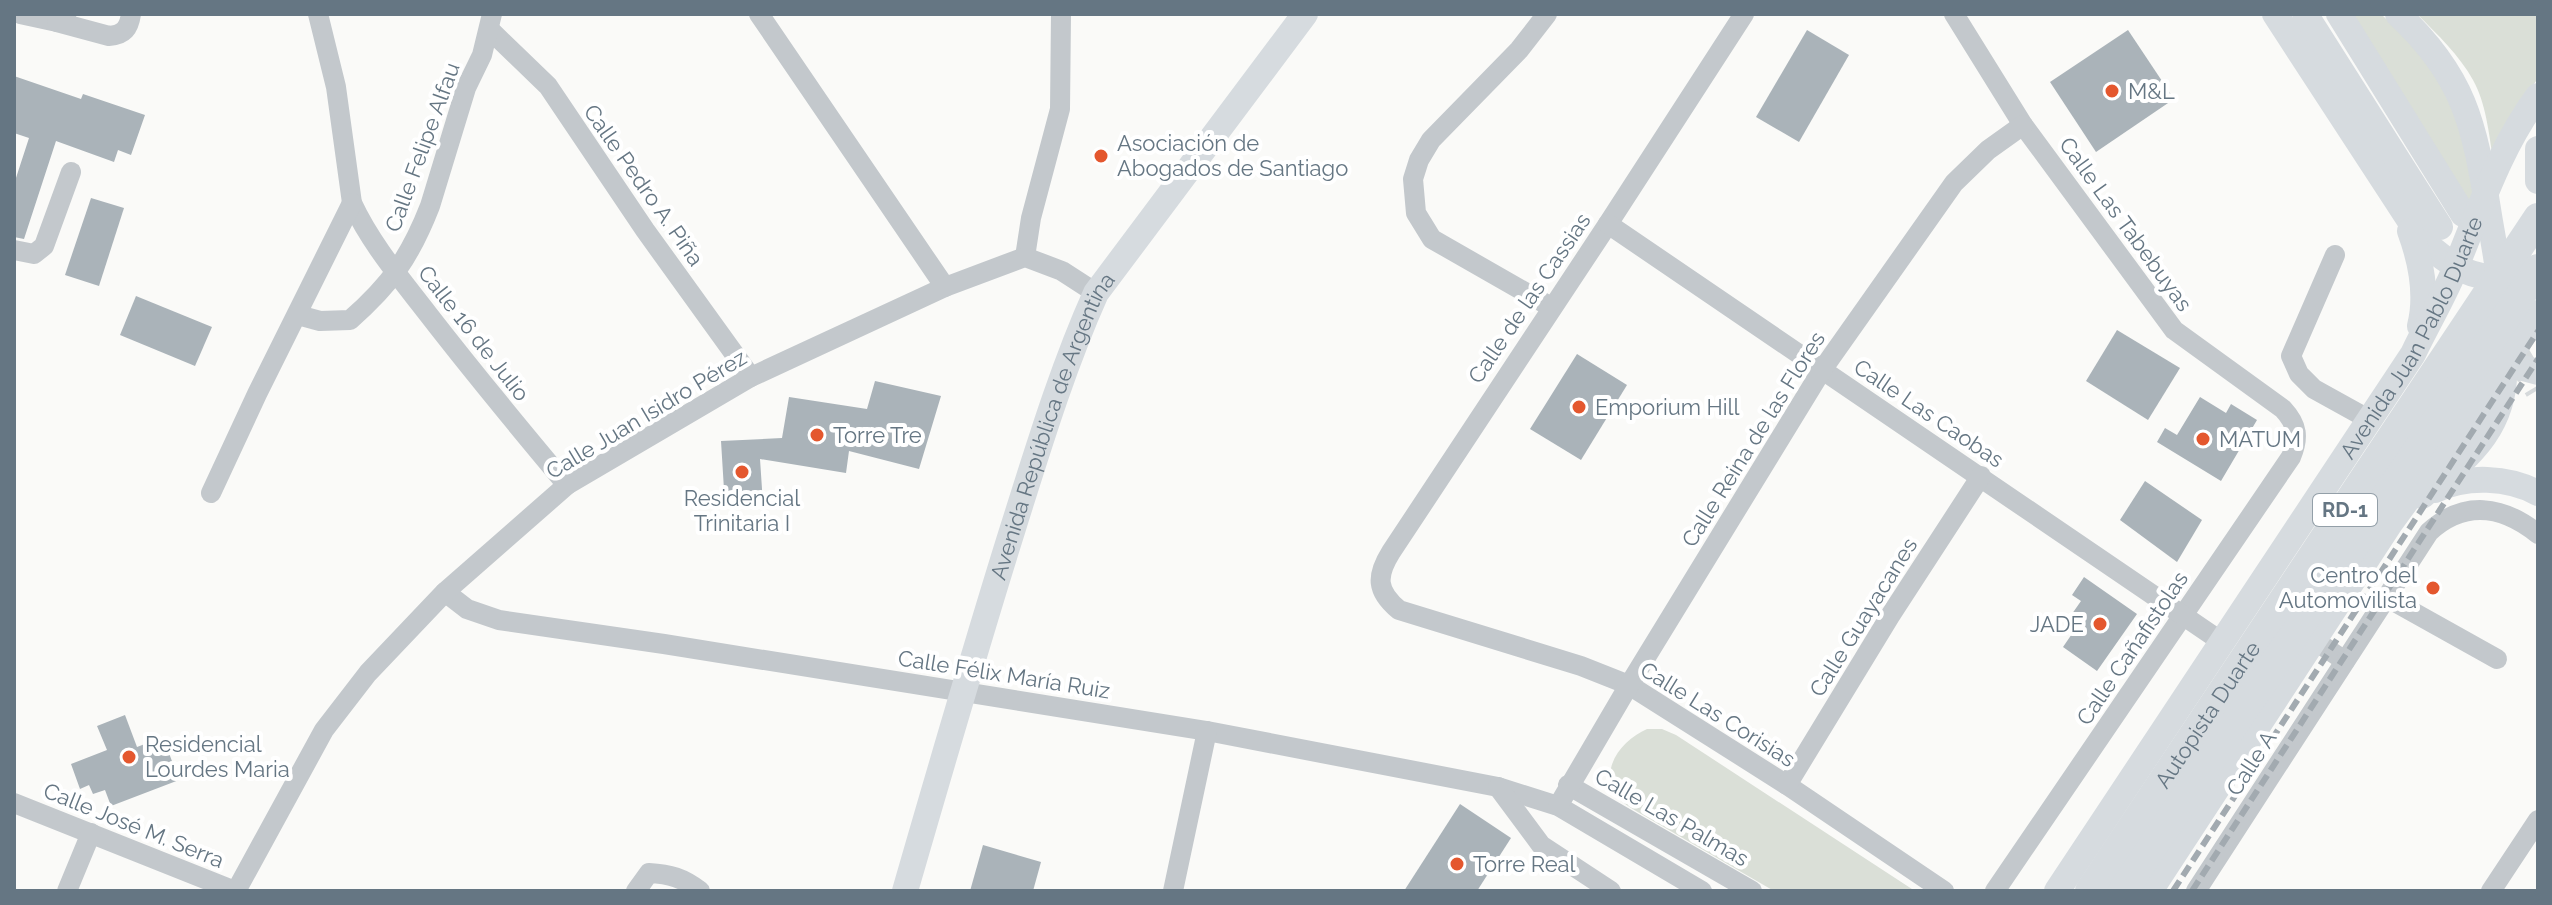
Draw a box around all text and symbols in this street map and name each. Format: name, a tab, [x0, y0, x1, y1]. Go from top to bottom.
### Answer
street label: Calle Felipe Alfau	[379, 59, 465, 235]
place label: M&L	[2128, 78, 2175, 104]
marker: M&L	[2103, 82, 2121, 100]
street label: Calle Pedro A. Piña	[579, 99, 709, 271]
place label: Asociación de Abogados de Santiago	[1117, 130, 1348, 181]
street label: Calle Las Tabebuyas	[2054, 132, 2198, 316]
marker: Asociación de Abogados de Santiago	[1092, 147, 1110, 165]
street label: Calle de las Cassias	[1462, 208, 1596, 388]
street label: Avenida Juan Pablo Duarte	[2334, 213, 2488, 464]
street label: Calle 16 de Julio	[413, 260, 535, 406]
street label: Avenida República de Argentina	[985, 267, 1120, 583]
street label: Calle Reina de las Flores	[1676, 326, 1830, 552]
street label: Calle Juan Isidro Pérez	[541, 344, 751, 484]
street label: Calle Las Caobas	[1849, 353, 2009, 473]
place label: Emporium Hill	[1595, 394, 1740, 420]
marker: Emporium Hill	[1570, 398, 1588, 416]
place label: Torre Tre	[833, 422, 922, 448]
marker: Torre Tre	[808, 426, 826, 444]
place label: MATUM	[2219, 426, 2301, 452]
marker: MATUM	[2194, 430, 2212, 448]
marker: Residencial Trinitaria I	[733, 463, 751, 481]
place label: Residencial Trinitaria I	[684, 485, 800, 536]
road number: RD-1	[2313, 494, 2377, 526]
street label: Calle Guayacanes	[1804, 533, 1922, 701]
place label: Centro del Automovilista	[2279, 562, 2417, 613]
street label: Calle Cañafistolas	[2071, 566, 2193, 730]
marker: Centro del Automovilista	[2424, 579, 2442, 597]
place label: JADE	[2030, 611, 2084, 637]
marker: JADE	[2091, 615, 2109, 633]
street label: Autopista Duarte	[2149, 636, 2266, 793]
street label: Calle Félix María Ruiz	[896, 644, 1112, 704]
street label: Calle Las Corisias	[1636, 656, 1800, 772]
street label: Calle A	[2221, 726, 2282, 800]
place label: Residencial Lourdes Maria	[145, 731, 290, 782]
marker: Residencial Lourdes Maria	[120, 748, 138, 766]
street label: Calle Las Palmas	[1591, 762, 1753, 872]
street label: Calle José M. Serra	[40, 777, 228, 873]
place label: Torre Real	[1473, 851, 1576, 877]
marker: Torre Real	[1448, 855, 1466, 873]

